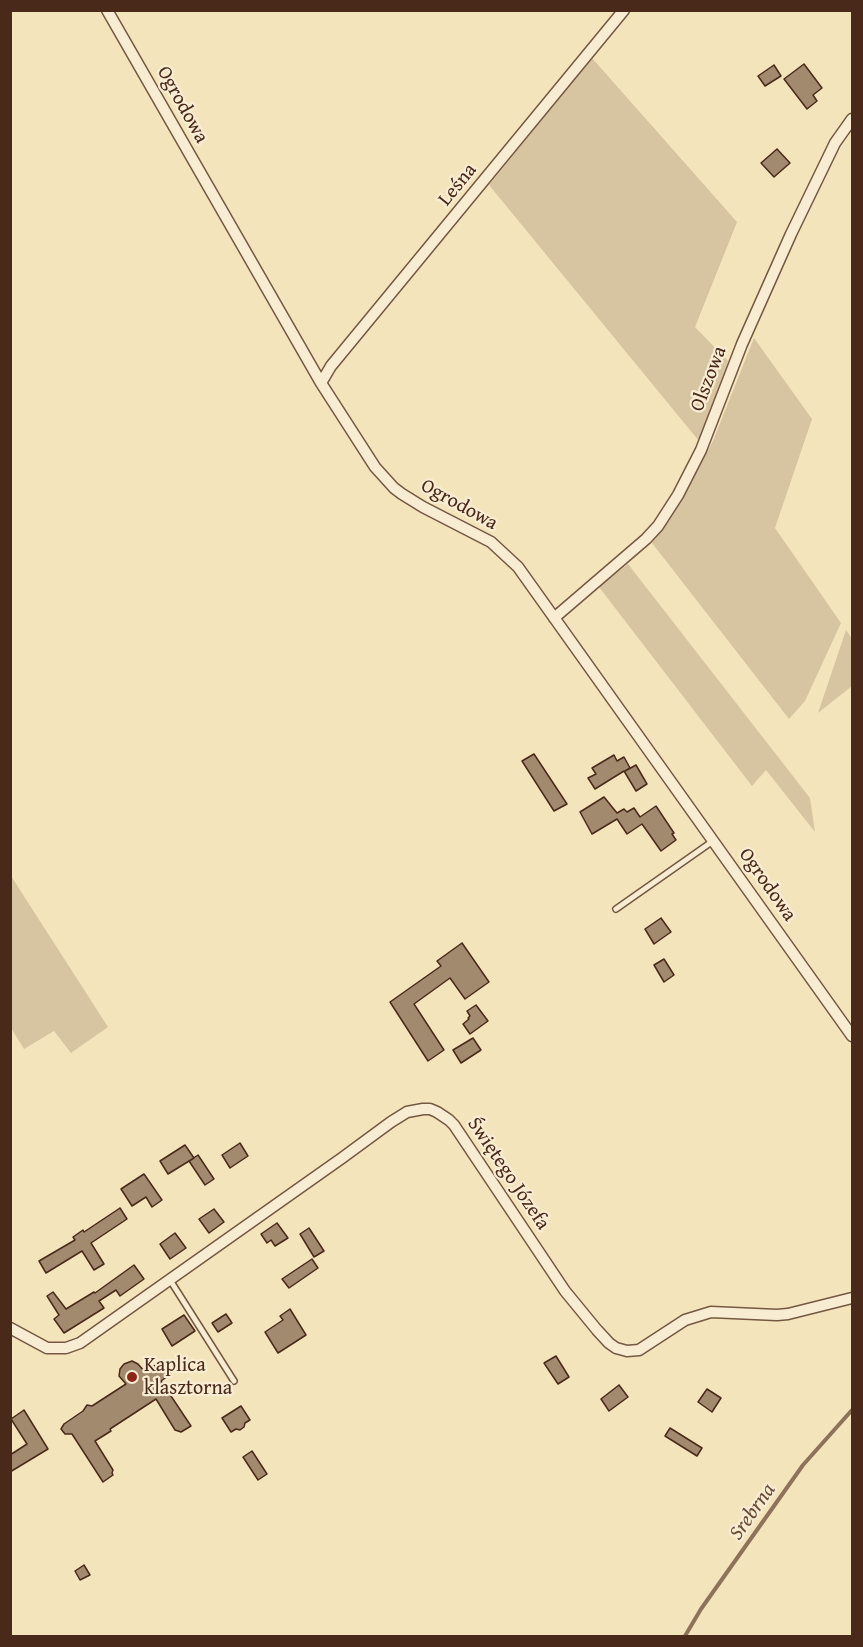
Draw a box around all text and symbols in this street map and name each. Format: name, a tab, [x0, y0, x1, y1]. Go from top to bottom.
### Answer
street label: Ogrodowa	[151, 62, 213, 148]
street label: Leśna	[434, 159, 482, 211]
street label: Olszowa	[686, 343, 732, 415]
street label: Ogrodowa	[416, 474, 502, 536]
street label: Ogrodowa	[733, 844, 801, 926]
street label: Świętego Józefa	[462, 1113, 554, 1235]
place label: Kaplica klasztorna	[144, 1354, 232, 1401]
marker: Kaplica klasztorna	[125, 1370, 139, 1384]
water label: Srebrna	[725, 1479, 781, 1545]

